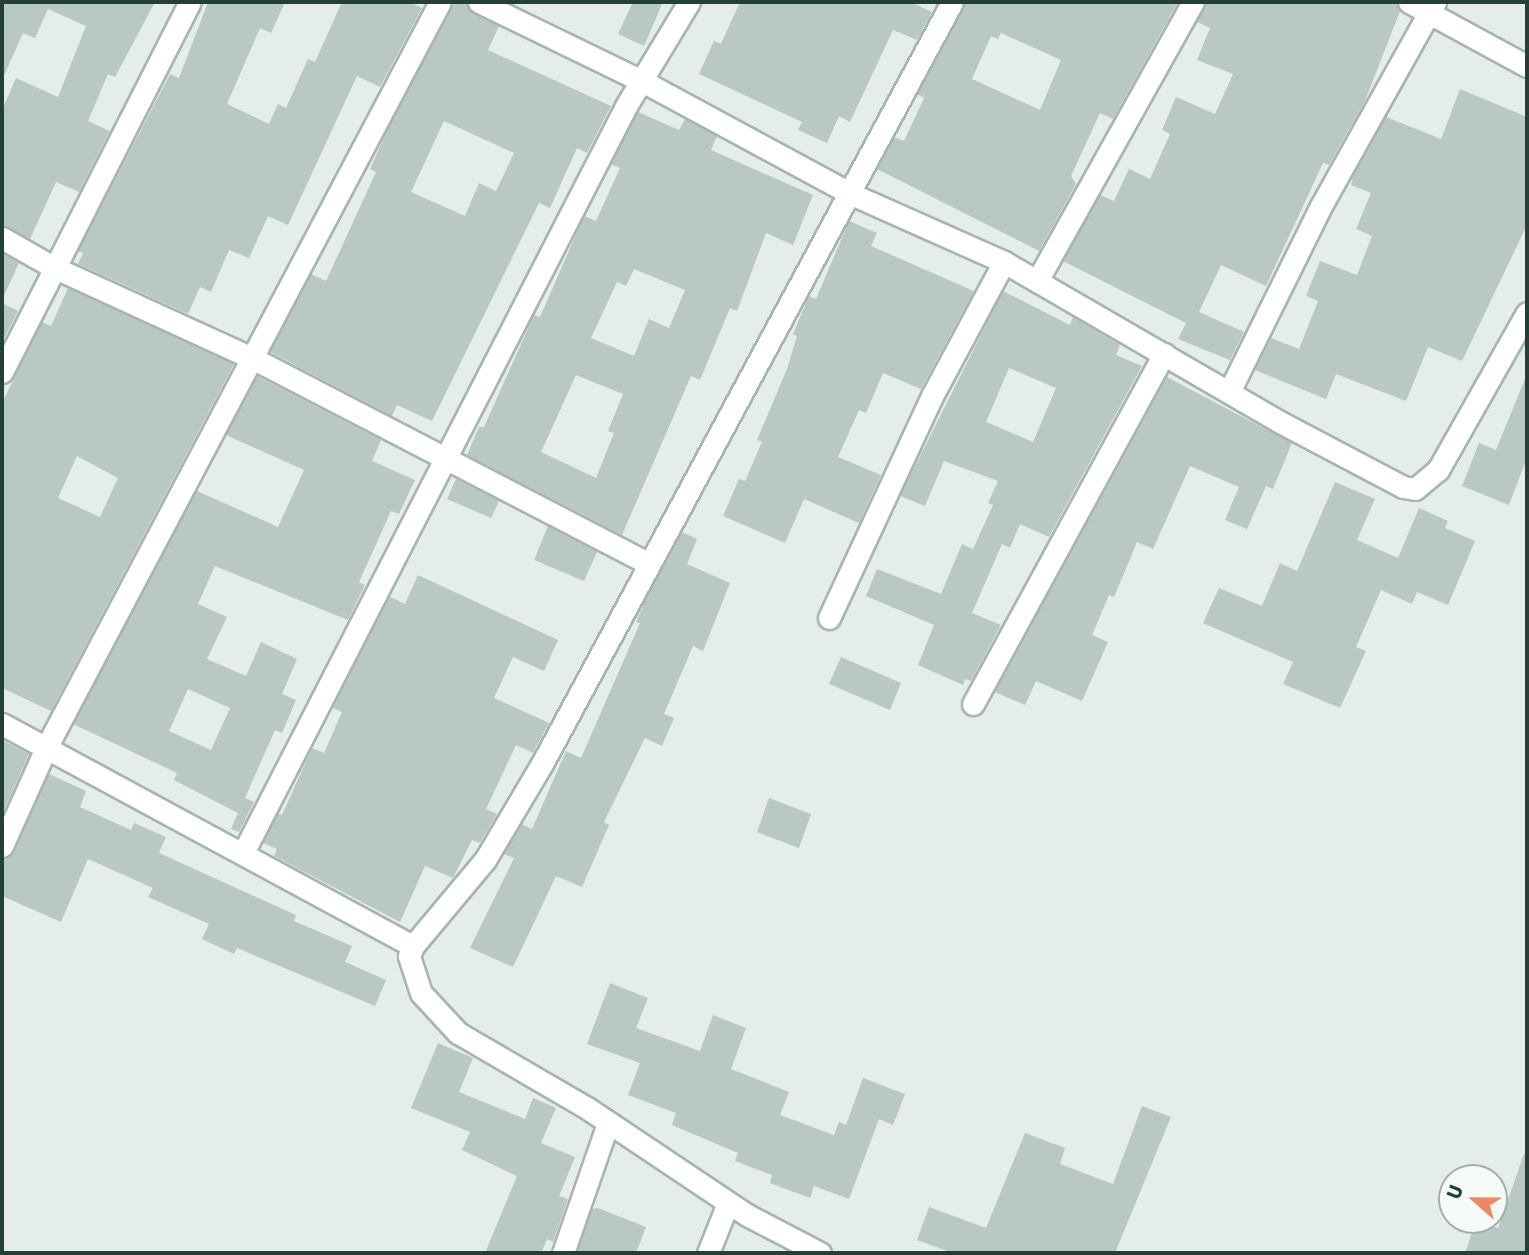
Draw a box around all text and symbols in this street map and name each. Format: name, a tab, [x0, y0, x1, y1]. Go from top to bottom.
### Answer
north arrow	[1438, 1164, 1508, 1234]
text: U	[1440, 1181, 1470, 1203]

